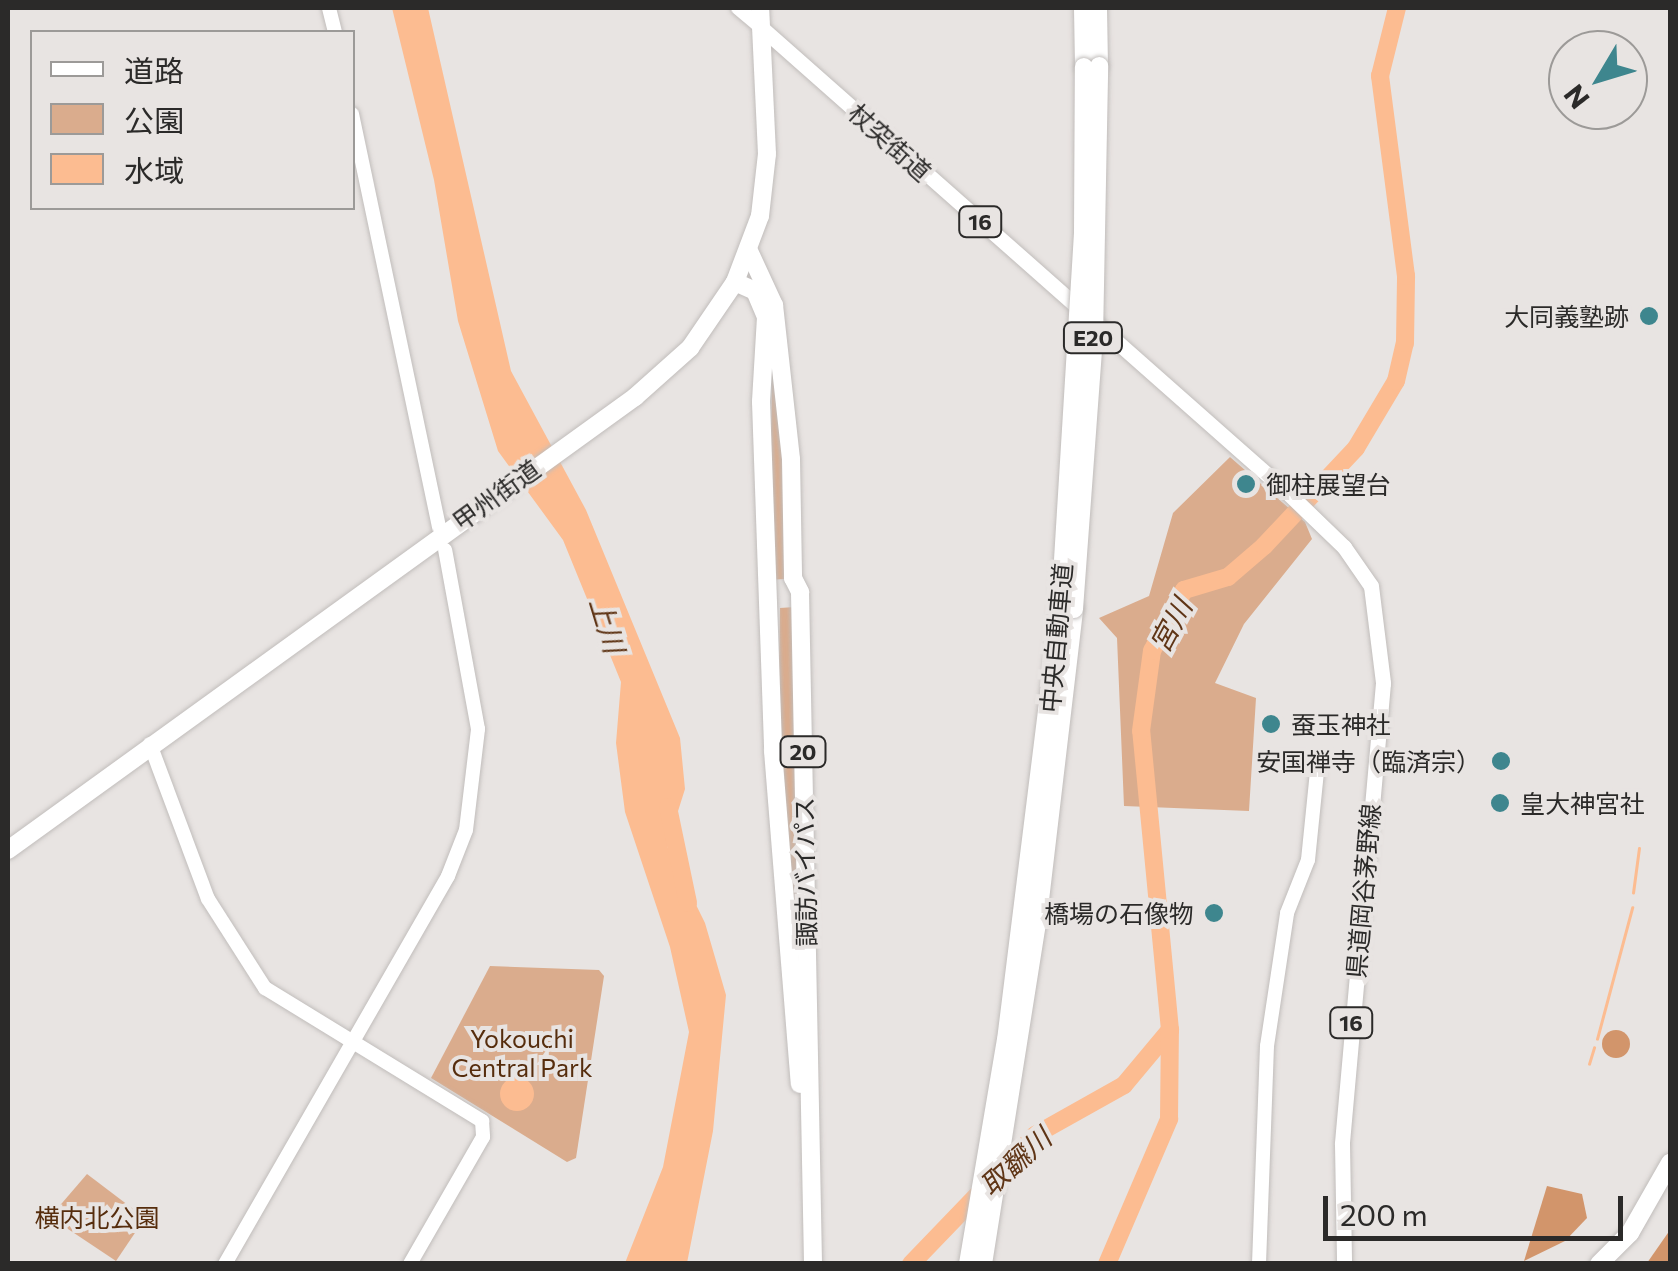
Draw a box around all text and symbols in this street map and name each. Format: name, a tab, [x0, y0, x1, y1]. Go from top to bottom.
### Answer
legend	[30, 30, 355, 210]
north arrow	[1548, 30, 1648, 130]
text: 道路	[124, 51, 184, 88]
text: N	[1556, 78, 1596, 116]
street label: 杖突街道	[843, 97, 937, 187]
text: 公園	[124, 101, 184, 138]
text: 水域	[124, 151, 184, 188]
road number: 16	[958, 205, 1002, 239]
place label: 大同義塾跡	[1504, 301, 1629, 331]
marker: 大同義塾跡	[1638, 305, 1660, 327]
road number: E20	[1060, 321, 1126, 355]
street label: 甲州街道	[447, 453, 545, 537]
place label: 御柱展望台	[1266, 469, 1391, 499]
marker: 御柱展望台	[1235, 473, 1257, 495]
street label: 中央自動車道	[1035, 562, 1077, 714]
water label: 宮川	[1142, 592, 1198, 658]
water label: 上川	[584, 593, 632, 657]
place label: 蚕玉神社	[1291, 709, 1391, 739]
marker: 蚕玉神社	[1260, 713, 1282, 735]
road number: 20	[778, 735, 828, 769]
place label: 安国禅寺（臨済宗）	[1256, 746, 1481, 776]
marker: 安国禅寺（臨済宗）	[1490, 750, 1512, 772]
place label: 皇大神宮社	[1520, 788, 1645, 818]
marker: 皇大神宮社	[1489, 792, 1511, 814]
street label: 諏訪バイパス	[789, 797, 821, 947]
street label: 県道岡谷茅野線	[1340, 803, 1386, 979]
place label: 橋場の石像物	[1044, 898, 1194, 928]
marker: 橋場の石像物	[1203, 902, 1225, 924]
road number: 16	[1328, 1006, 1374, 1040]
park label: Yokouchi Central Park	[451, 1024, 593, 1083]
water label: 取飜川	[973, 1120, 1057, 1202]
scale bar	[1328, 1176, 1628, 1238]
text: 200 m	[1340, 1195, 1428, 1232]
park label: 横内北公園	[35, 1202, 159, 1232]

